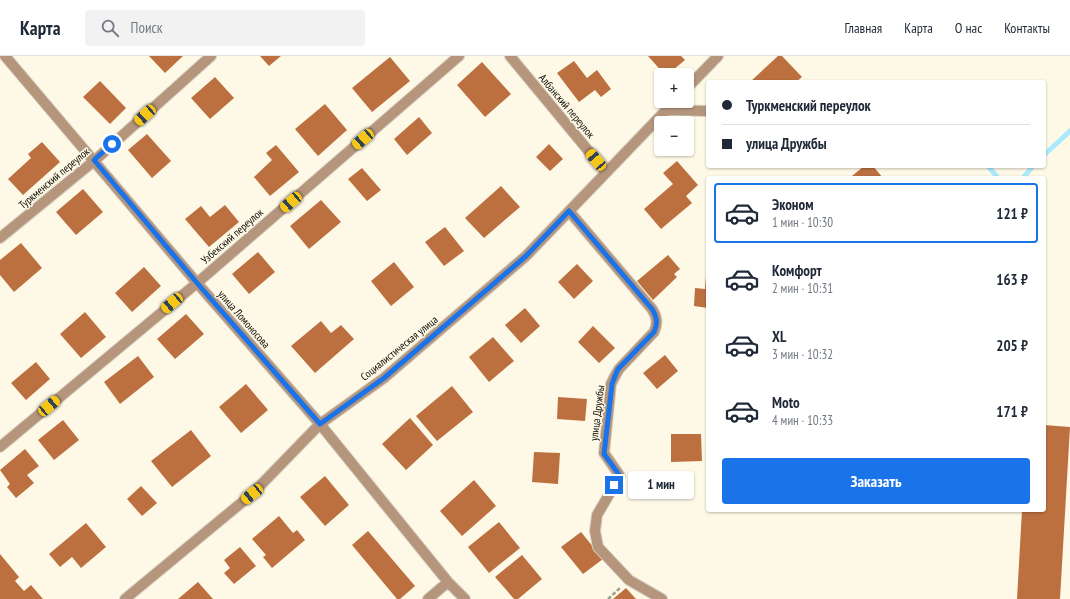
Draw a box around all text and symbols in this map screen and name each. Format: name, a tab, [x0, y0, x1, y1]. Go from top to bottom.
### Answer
search box	[85, 10, 365, 46]
text: Карта	[20, 16, 61, 40]
icon: search	[99, 17, 121, 39]
text: Поиск	[131, 18, 163, 37]
text: Главная	[844, 19, 882, 37]
text: Карта	[904, 19, 933, 37]
text: О нас	[955, 19, 982, 37]
text: Контакты	[1004, 19, 1050, 37]
map controls	[654, 68, 694, 156]
button: +	[654, 68, 694, 108]
street label: Албанский переулок	[536, 71, 598, 142]
text: Туркменский переулок	[746, 96, 871, 115]
car	[132, 103, 158, 127]
button: −	[654, 116, 694, 156]
car	[350, 127, 376, 151]
text: улица Дружбы	[746, 134, 827, 153]
route start	[103, 135, 121, 153]
street label: Туркменский переулок	[16, 144, 93, 212]
car	[584, 147, 608, 173]
car	[278, 190, 304, 214]
icon: car	[724, 195, 760, 231]
text: Эконом	[772, 195, 813, 214]
text: 121 ₽	[996, 204, 1028, 223]
street label: Узбекский переулок	[198, 205, 267, 267]
text: 1 мин · 10:30	[772, 214, 833, 231]
icon: car	[724, 261, 760, 297]
text: Комфорт	[772, 261, 822, 280]
text: 163 ₽	[996, 270, 1028, 289]
text: 2 мин · 10:31	[772, 280, 833, 297]
street label: улица Ломоносова	[215, 287, 273, 351]
car	[159, 291, 185, 315]
street label: Социалистическая улица	[357, 313, 441, 383]
icon: car	[724, 327, 760, 363]
text: XL	[772, 327, 786, 346]
text: 205 ₽	[996, 336, 1028, 355]
text: 3 мин · 10:32	[772, 346, 833, 363]
street label: улица Дружбы	[587, 384, 607, 442]
icon: car	[724, 393, 760, 429]
text: Moto	[772, 393, 800, 412]
car	[36, 394, 62, 418]
text: 171 ₽	[996, 402, 1028, 421]
text: 4 мин · 10:33	[772, 412, 833, 429]
button: Заказать	[722, 458, 1030, 504]
callout: 1 мин	[628, 471, 694, 499]
route end	[605, 476, 623, 494]
text: 1 мин	[647, 476, 675, 493]
car	[239, 482, 265, 506]

